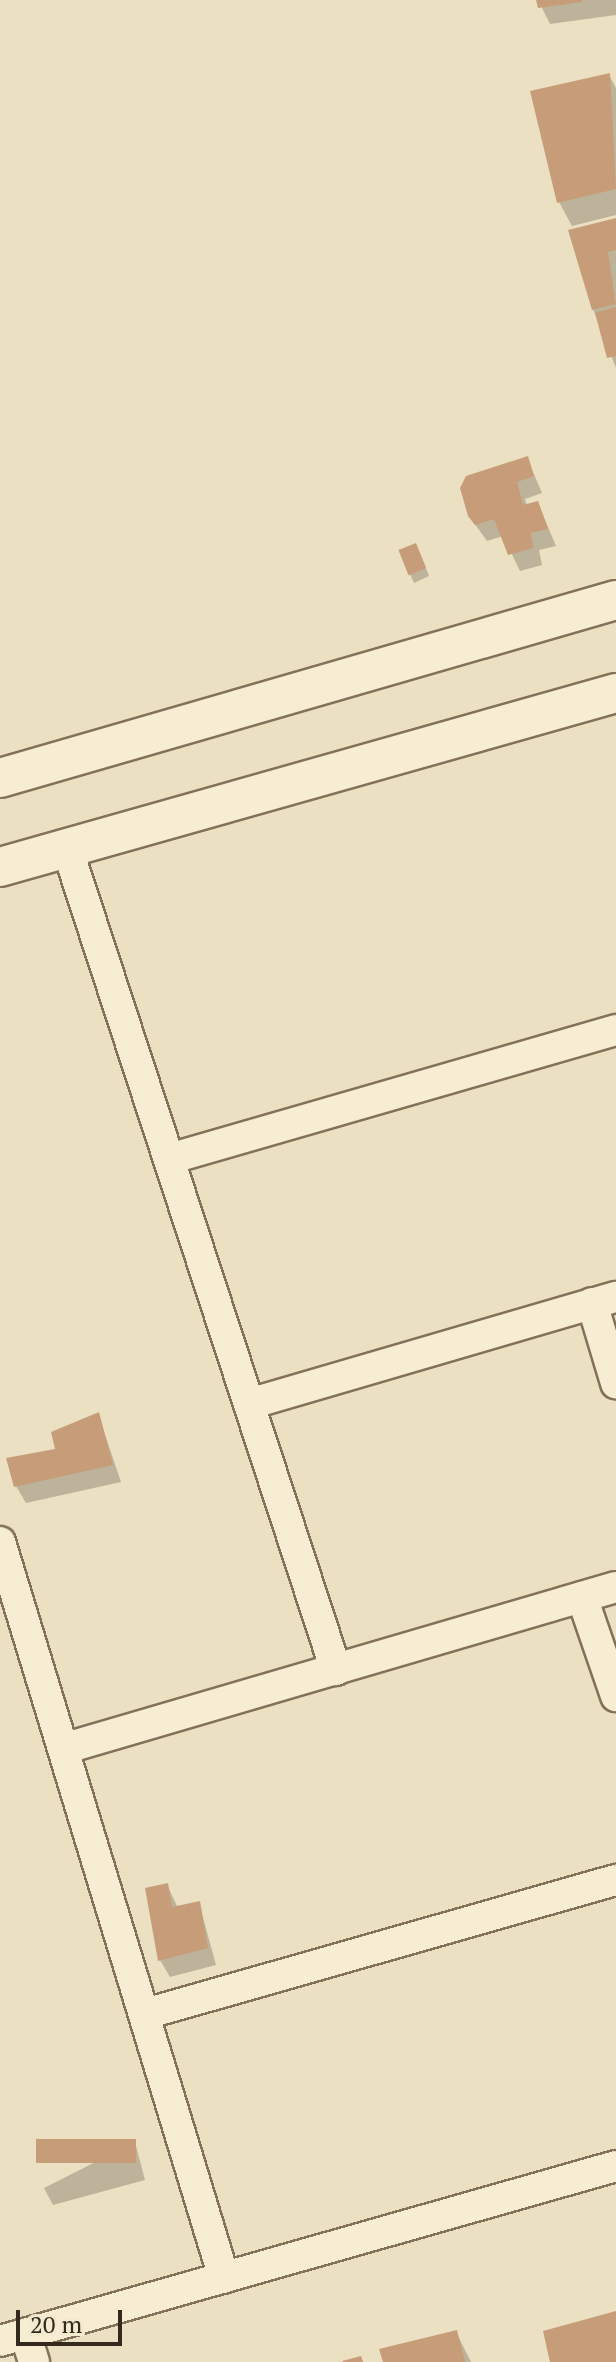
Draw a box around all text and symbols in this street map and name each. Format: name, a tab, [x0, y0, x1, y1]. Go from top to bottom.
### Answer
scale bar	[20, 2294, 126, 2344]
text: 20 m	[30, 2308, 82, 2340]

